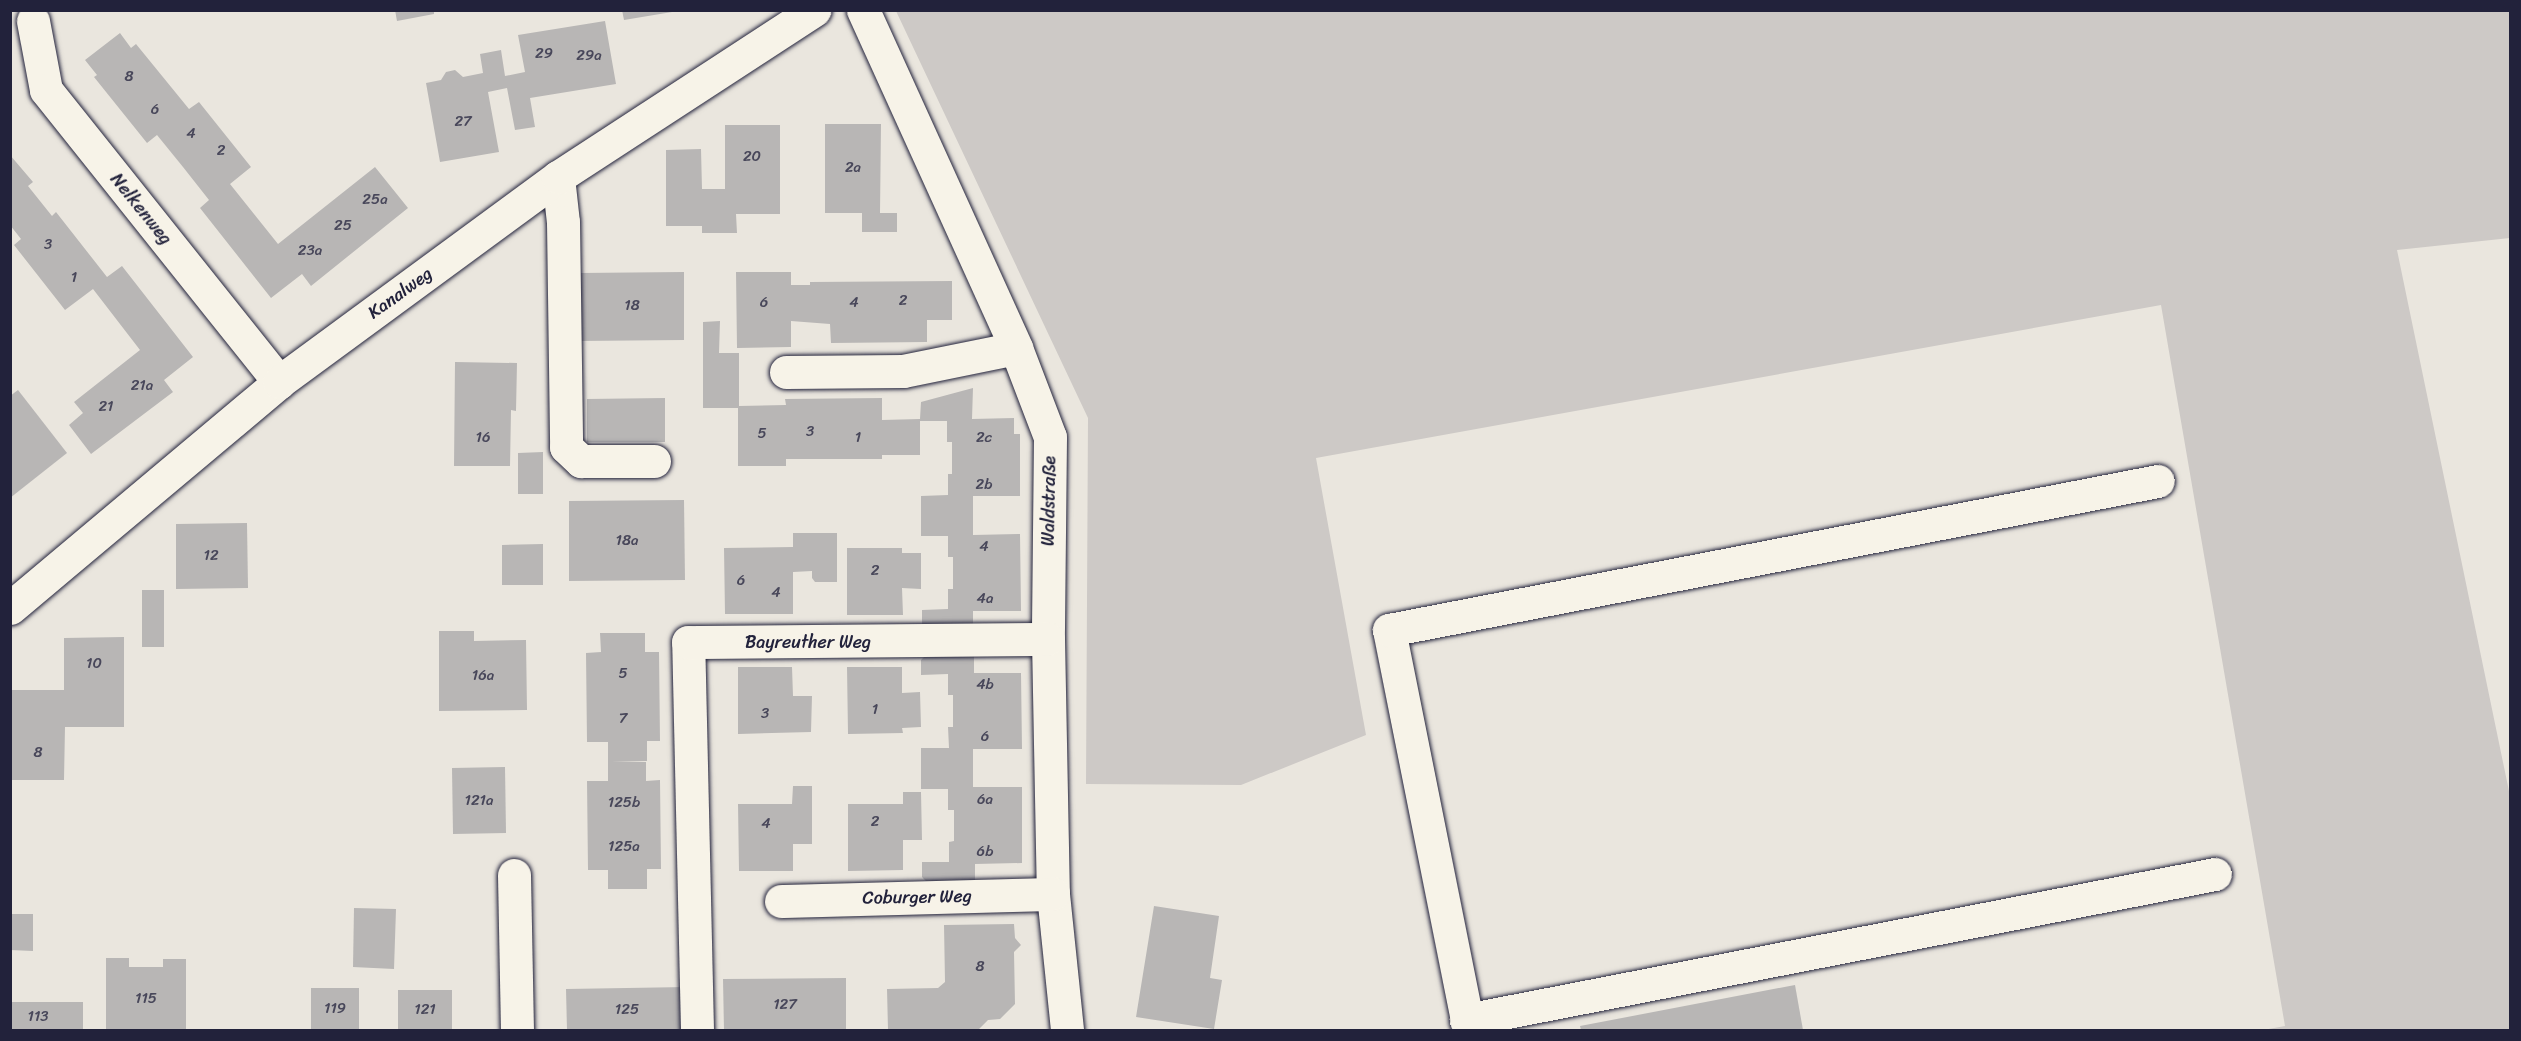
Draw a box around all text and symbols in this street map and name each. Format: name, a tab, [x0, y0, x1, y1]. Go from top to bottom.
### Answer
house number: 29	[535, 45, 553, 63]
house number: 29a	[576, 47, 602, 65]
house number: 8	[124, 68, 134, 86]
house number: 6	[151, 101, 159, 119]
house number: 27	[454, 113, 472, 131]
house number: 4	[186, 125, 196, 143]
house number: 2	[217, 142, 225, 160]
house number: 20	[743, 148, 761, 166]
house number: 2a	[845, 159, 861, 177]
street label: Nelkenweg	[106, 169, 176, 249]
house number: 25a	[362, 191, 388, 209]
house number: 25	[334, 217, 352, 235]
house number: 3	[44, 236, 52, 254]
house number: 23a	[298, 242, 322, 260]
street label: Kanalweg	[364, 262, 436, 324]
house number: 1	[71, 269, 77, 287]
house number: 2	[899, 292, 907, 310]
house number: 6	[760, 294, 768, 312]
house number: 4	[849, 294, 859, 312]
house number: 18	[624, 297, 640, 315]
house number: 21a	[131, 377, 153, 395]
house number: 21	[98, 398, 114, 416]
house number: 3	[806, 423, 814, 441]
house number: 5	[757, 425, 767, 443]
house number: 16	[476, 429, 490, 447]
house number: 1	[855, 429, 861, 447]
house number: 2c	[976, 429, 992, 447]
street label: Waldstraße	[1037, 456, 1061, 546]
house number: 2b	[976, 476, 992, 494]
house number: 18a	[615, 532, 639, 550]
house number: 4	[979, 538, 989, 556]
house number: 12	[203, 547, 219, 565]
house number: 2	[871, 562, 879, 580]
house number: 6	[737, 572, 745, 590]
house number: 4	[771, 584, 781, 602]
house number: 4a	[977, 590, 993, 608]
street label: Bayreuther Weg	[745, 631, 871, 653]
house number: 10	[86, 655, 102, 673]
house number: 5	[618, 665, 628, 683]
house number: 16a	[472, 667, 494, 685]
house number: 4b	[976, 676, 994, 694]
house number: 1	[872, 701, 878, 719]
house number: 3	[761, 705, 769, 723]
house number: 7	[619, 710, 627, 728]
house number: 6	[981, 728, 989, 746]
house number: 8	[33, 744, 43, 762]
house number: 6a	[977, 791, 993, 809]
house number: 121a	[464, 792, 494, 810]
house number: 125b	[608, 794, 640, 812]
house number: 2	[871, 813, 879, 831]
house number: 4	[761, 815, 771, 833]
house number: 125a	[608, 838, 640, 856]
house number: 6b	[977, 843, 993, 861]
street label: Coburger Weg	[862, 885, 972, 909]
house number: 8	[975, 958, 985, 976]
house number: 115	[135, 990, 157, 1008]
house number: 127	[773, 996, 797, 1014]
house number: 119	[324, 1000, 346, 1018]
house number: 121	[414, 1001, 436, 1019]
house number: 125	[615, 1001, 639, 1019]
house number: 113	[27, 1008, 49, 1026]

